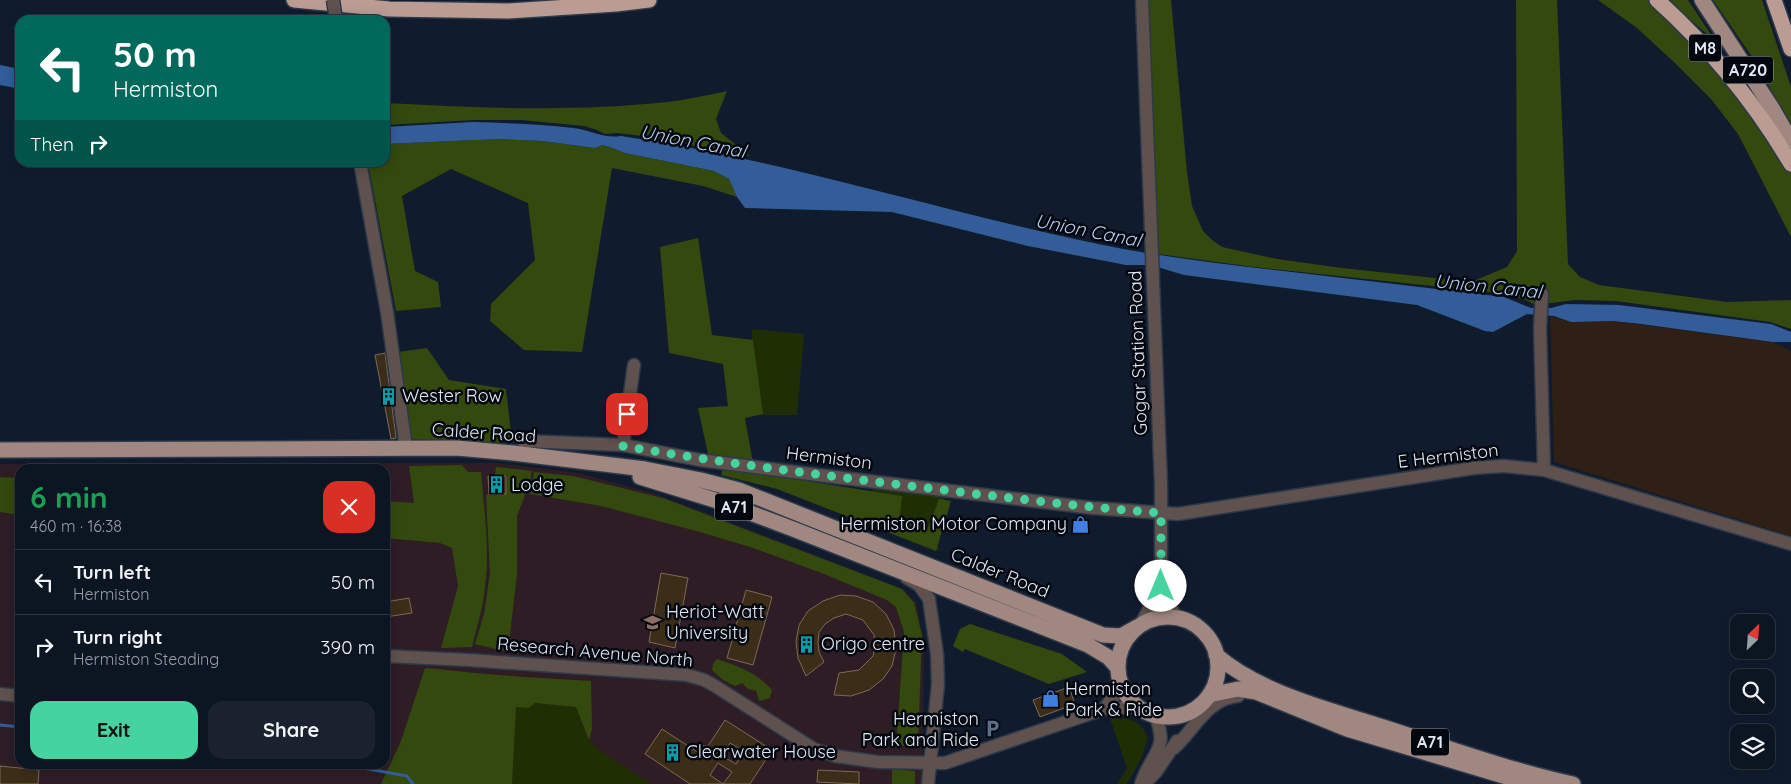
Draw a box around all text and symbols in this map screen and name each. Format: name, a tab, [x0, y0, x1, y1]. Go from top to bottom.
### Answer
text: 50 m	[113, 32, 197, 76]
road number: M8	[1689, 34, 1721, 62]
icon: left	[30, 35, 95, 100]
road number: A720	[1723, 56, 1773, 84]
text: Hermiston	[113, 75, 218, 103]
water label: Union Canal	[638, 119, 750, 163]
icon: right	[84, 130, 112, 158]
text: Then	[30, 132, 74, 156]
water label: Union Canal	[1033, 208, 1145, 252]
water label: Union Canal	[1434, 268, 1545, 304]
street label: Gogar Station Road	[1123, 270, 1152, 436]
place label: Wester Row	[402, 384, 502, 407]
building icon: Wester Row	[378, 386, 398, 406]
pin	[606, 393, 648, 435]
icon: arrive	[613, 400, 641, 428]
street label: Calder Road	[431, 417, 537, 448]
street label: E Hermiston	[1396, 438, 1500, 473]
street label: Hermiston	[785, 441, 873, 474]
place label: Lodge	[511, 473, 563, 496]
building icon: Lodge	[487, 475, 507, 495]
text: 6 min	[30, 478, 108, 516]
button: close	[323, 481, 375, 533]
road number: A71	[715, 494, 753, 520]
place label: Hermiston Motor Company	[840, 512, 1067, 535]
shop icon: Hermiston Motor Company	[1071, 514, 1091, 534]
text: 460 m · 16:38	[30, 516, 122, 536]
street label: Calder Road	[948, 542, 1053, 603]
position arrow	[1134, 559, 1186, 611]
text: Turn left	[73, 560, 151, 584]
icon: left	[30, 568, 58, 596]
text: 50 m	[331, 570, 375, 594]
text: Hermiston	[73, 584, 150, 604]
place label: Heriot-Watt University	[666, 600, 764, 644]
school or university icon: Heriot-Watt University	[642, 612, 662, 632]
north arrow	[1730, 614, 1775, 659]
map controls	[1730, 614, 1775, 769]
text: Turn right	[73, 625, 162, 649]
street label: Research Avenue North	[496, 631, 694, 672]
place label: Origo centre	[821, 632, 925, 655]
icon: right	[30, 633, 58, 661]
building icon: Origo centre	[797, 634, 817, 654]
text: 390 m	[321, 635, 375, 659]
text: Hermiston Steading	[73, 649, 219, 669]
button: search	[1730, 669, 1775, 714]
place label: Hermiston Park & Ride	[1065, 677, 1162, 721]
shop icon: Hermiston Park & Ride	[1041, 689, 1061, 709]
button: Exit	[30, 701, 198, 759]
button: Share	[208, 701, 375, 759]
place label: Hermiston Park and Ride	[862, 707, 979, 751]
parking icon: Hermiston Park and Ride	[983, 719, 1003, 739]
button: layers	[1730, 724, 1775, 769]
road number: A71	[1411, 729, 1449, 756]
place label: Clearwater House	[686, 740, 836, 763]
building icon: Clearwater House	[662, 742, 682, 762]

